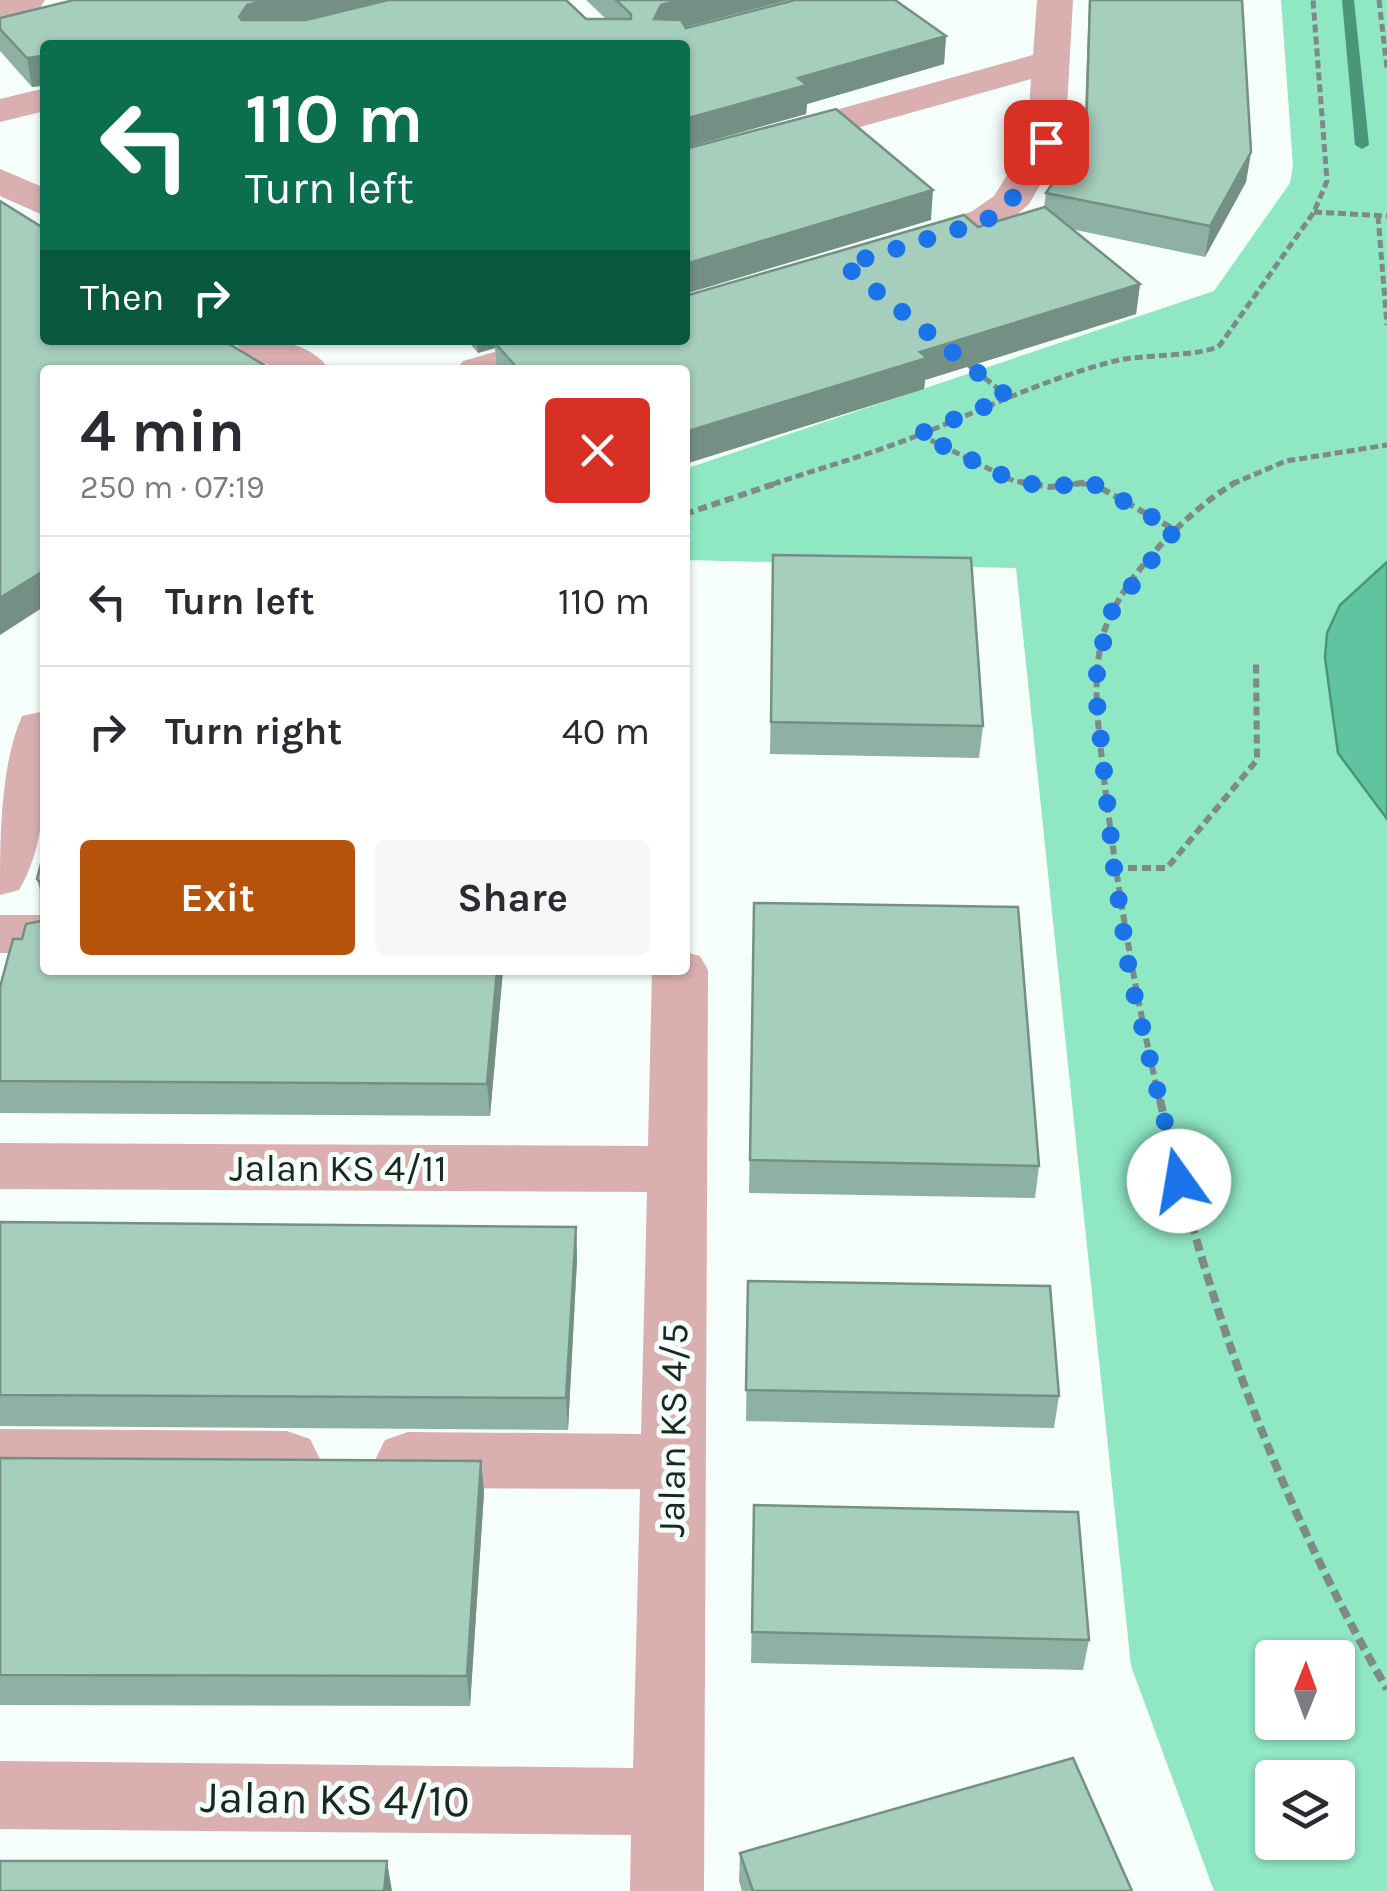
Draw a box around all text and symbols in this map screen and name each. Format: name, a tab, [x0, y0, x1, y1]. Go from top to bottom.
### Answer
text: 110 m	[245, 78, 423, 160]
icon: left	[80, 80, 210, 210]
pin	[1004, 100, 1089, 185]
icon: arrive	[1019, 115, 1074, 170]
text: Turn left	[245, 162, 414, 214]
icon: right	[184, 270, 239, 325]
text: Then	[80, 275, 164, 320]
text: 4 min	[80, 396, 245, 466]
button: close	[545, 398, 650, 503]
text: 250 m · 07:19	[80, 469, 265, 506]
icon: left	[80, 574, 135, 629]
text: Turn left	[165, 579, 315, 624]
text: 110 m	[558, 579, 650, 624]
icon: right	[80, 704, 135, 759]
text: Turn right	[165, 709, 342, 754]
text: 40 m	[562, 709, 650, 754]
button: Exit	[80, 840, 355, 955]
button: Share	[375, 840, 650, 955]
position arrow	[1127, 1129, 1231, 1233]
street label: Jalan KS 4/11	[229, 1146, 447, 1191]
street label: Jalan KS 4/5	[649, 1323, 697, 1537]
north arrow	[1255, 1640, 1355, 1740]
map controls	[1255, 1640, 1355, 1860]
button: layers	[1255, 1760, 1355, 1860]
street label: Jalan KS 4/10	[200, 1771, 470, 1827]

